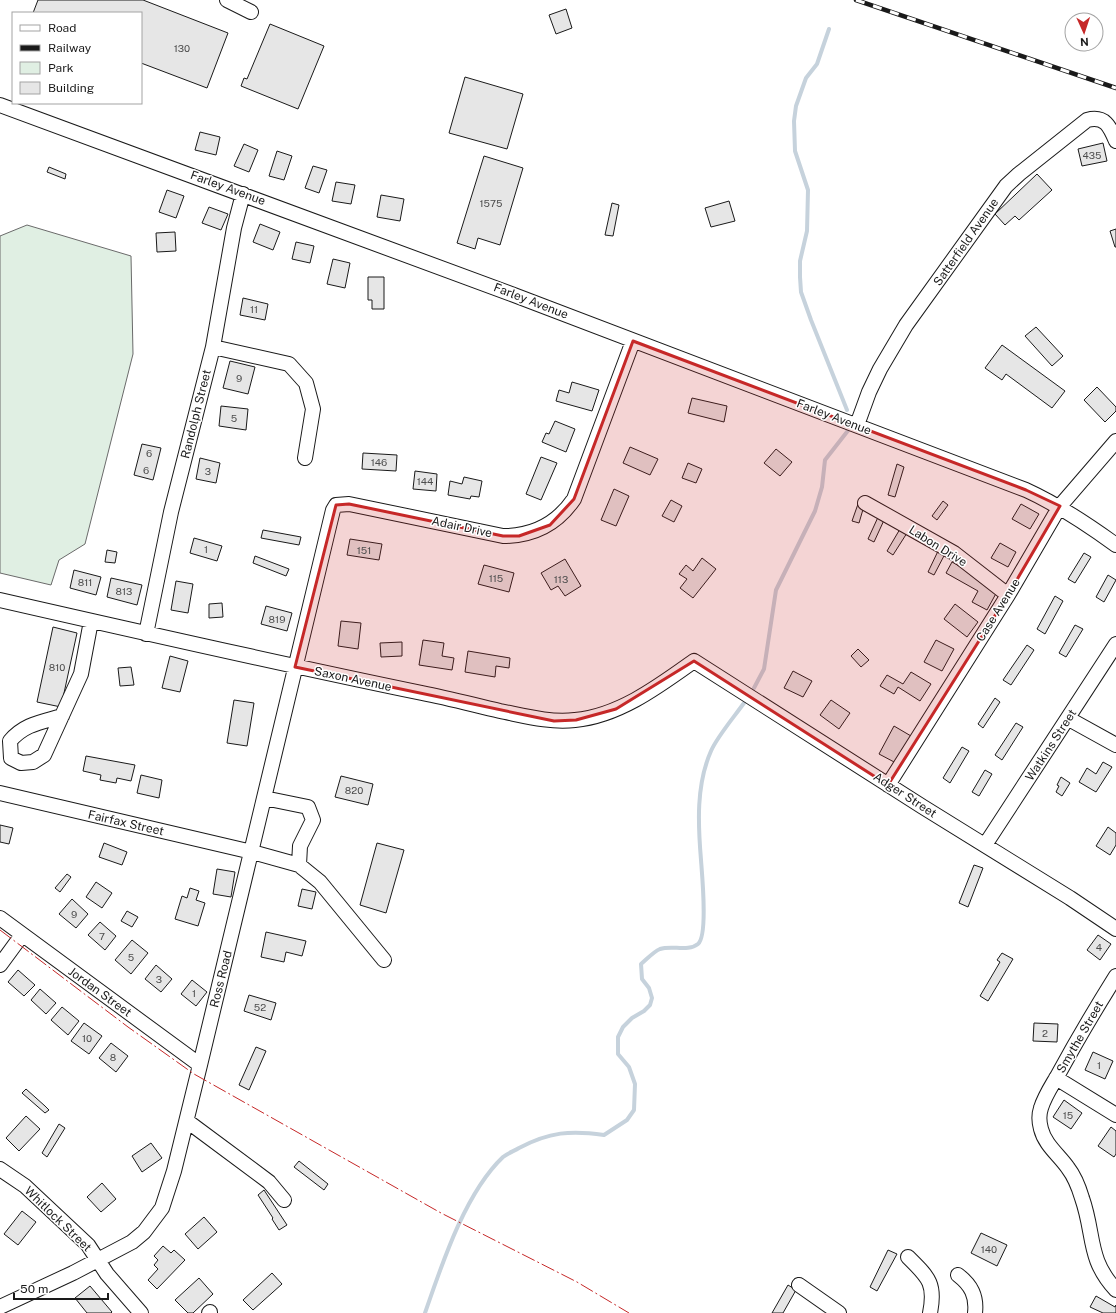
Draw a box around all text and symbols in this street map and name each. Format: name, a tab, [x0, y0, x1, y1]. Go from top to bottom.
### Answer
legend	[12, 12, 142, 104]
north arrow	[1064, 12, 1104, 52]
text: Road	[48, 21, 76, 35]
text: N	[1080, 36, 1089, 48]
text: Railway	[48, 41, 92, 55]
house number: 130	[174, 42, 190, 54]
text: Park	[48, 61, 74, 75]
text: Building	[48, 81, 94, 95]
house number: 435	[1083, 149, 1102, 161]
street label: Farley Avenue	[189, 168, 268, 208]
street label: Satterfield Avenue	[931, 195, 1002, 288]
house number: 1575	[480, 197, 502, 209]
street label: Farley Avenue	[492, 280, 571, 322]
house number: 11	[250, 303, 258, 315]
street label: Randolph Street	[178, 368, 214, 460]
house number: 9	[236, 372, 242, 384]
street label: Farley Avenue	[795, 396, 874, 438]
house number: 5	[231, 412, 237, 424]
house number: 6	[146, 447, 152, 459]
house number: 146	[371, 456, 387, 468]
house number: 6	[143, 464, 149, 476]
house number: 3	[205, 465, 211, 477]
house number: 144	[417, 475, 433, 487]
street label: Adair Drive	[430, 514, 494, 540]
street label: Labon Drive	[906, 523, 970, 569]
house number: 1	[204, 543, 208, 555]
house number: 151	[357, 544, 371, 556]
house number: 115	[489, 572, 503, 584]
house number: 113	[554, 573, 568, 585]
house number: 811	[78, 576, 92, 588]
street label: Case Avenue	[973, 576, 1023, 644]
house number: 813	[116, 585, 132, 597]
house number: 819	[269, 613, 285, 625]
house number: 810	[49, 661, 65, 673]
street label: Saxon Avenue	[313, 664, 393, 694]
street label: Watkins Street	[1023, 706, 1080, 783]
street label: Adger Street	[871, 769, 939, 821]
house number: 820	[345, 784, 363, 796]
street label: Fairfax Street	[87, 807, 166, 839]
house number: 9	[71, 908, 77, 920]
house number: 7	[99, 930, 105, 942]
house number: 4	[1096, 941, 1102, 953]
street label: Ross Road	[207, 949, 235, 1009]
house number: 5	[128, 951, 134, 963]
street label: Jordan Street	[66, 964, 135, 1020]
house number: 3	[156, 973, 162, 985]
house number: 1	[192, 987, 196, 999]
street label: Smythe Street	[1054, 998, 1106, 1076]
house number: 52	[254, 1001, 266, 1013]
house number: 2	[1042, 1027, 1048, 1039]
house number: 10	[82, 1032, 92, 1044]
house number: 8	[110, 1051, 116, 1063]
house number: 1	[1097, 1059, 1101, 1071]
house number: 15	[1063, 1109, 1073, 1121]
street label: Whitlock Street	[22, 1184, 94, 1255]
house number: 140	[981, 1243, 997, 1255]
scale bar	[14, 1275, 108, 1301]
text: 50 m	[20, 1282, 48, 1296]

